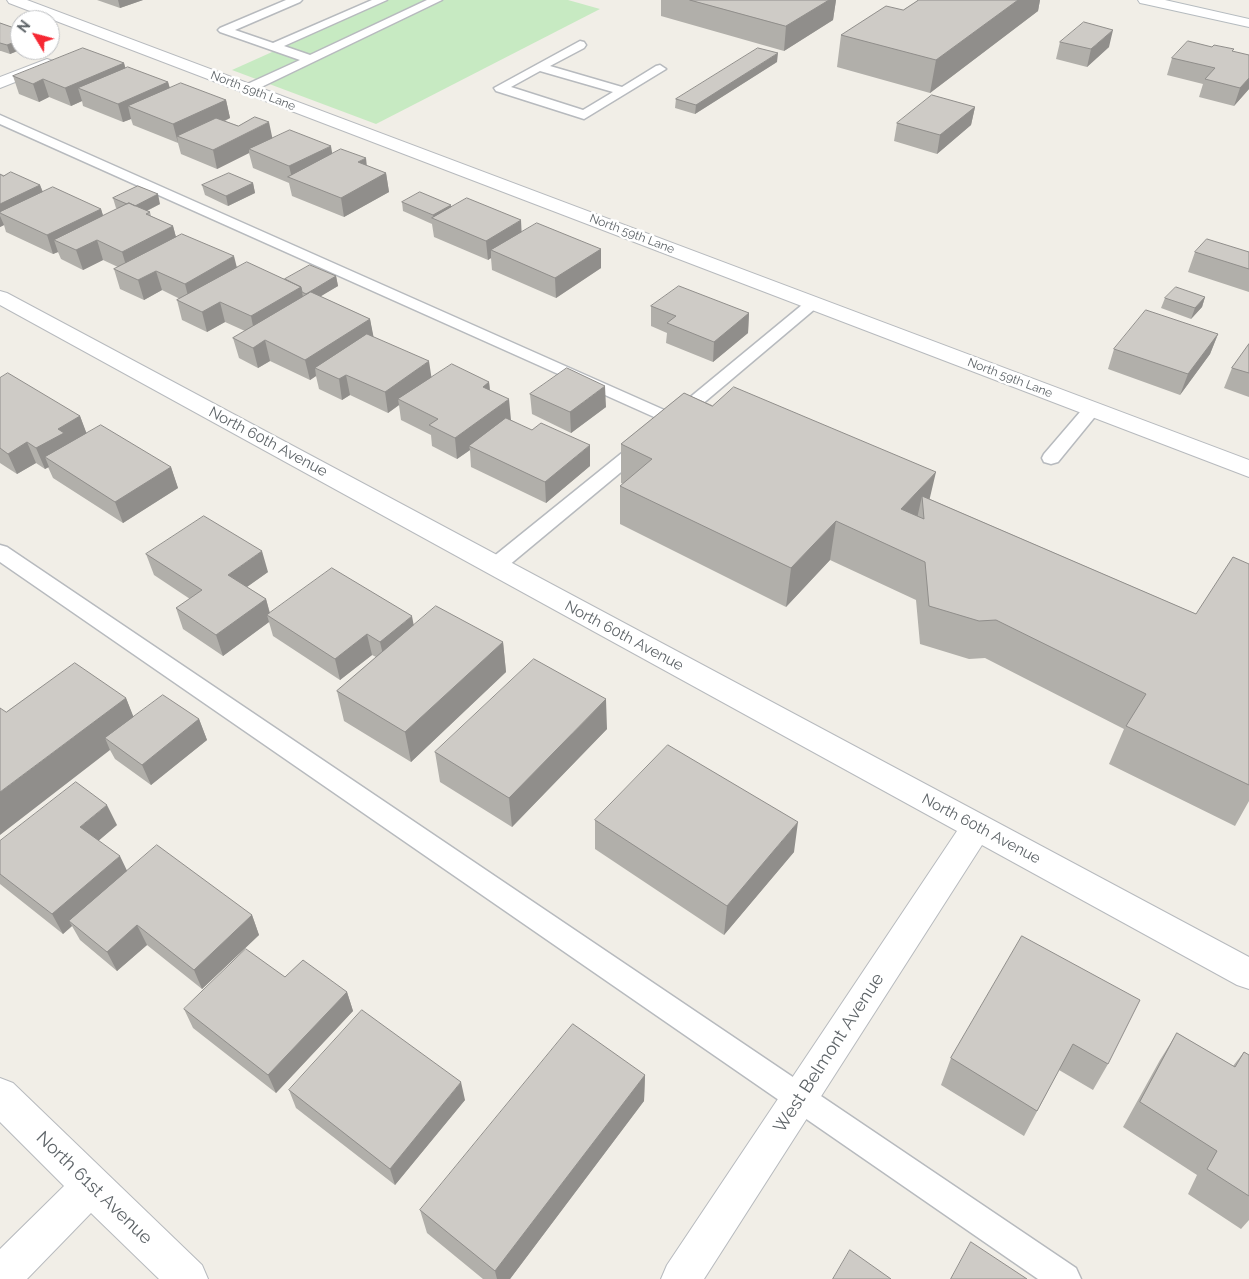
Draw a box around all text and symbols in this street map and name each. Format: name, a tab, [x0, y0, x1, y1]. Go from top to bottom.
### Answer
north arrow	[10, 10, 60, 60]
text: N	[14, 17, 33, 36]
street label: North 59th Lane	[208, 68, 298, 114]
street label: North 59th Lane	[587, 211, 677, 257]
street label: North 59th Lane	[965, 355, 1055, 401]
street label: North 60th Avenue	[206, 403, 330, 481]
street label: North 60th Avenue	[562, 597, 686, 675]
street label: North 60th Avenue	[919, 790, 1043, 868]
street label: West Belmont Avenue	[769, 969, 889, 1137]
street label: North 61st Avenue	[31, 1127, 157, 1249]

